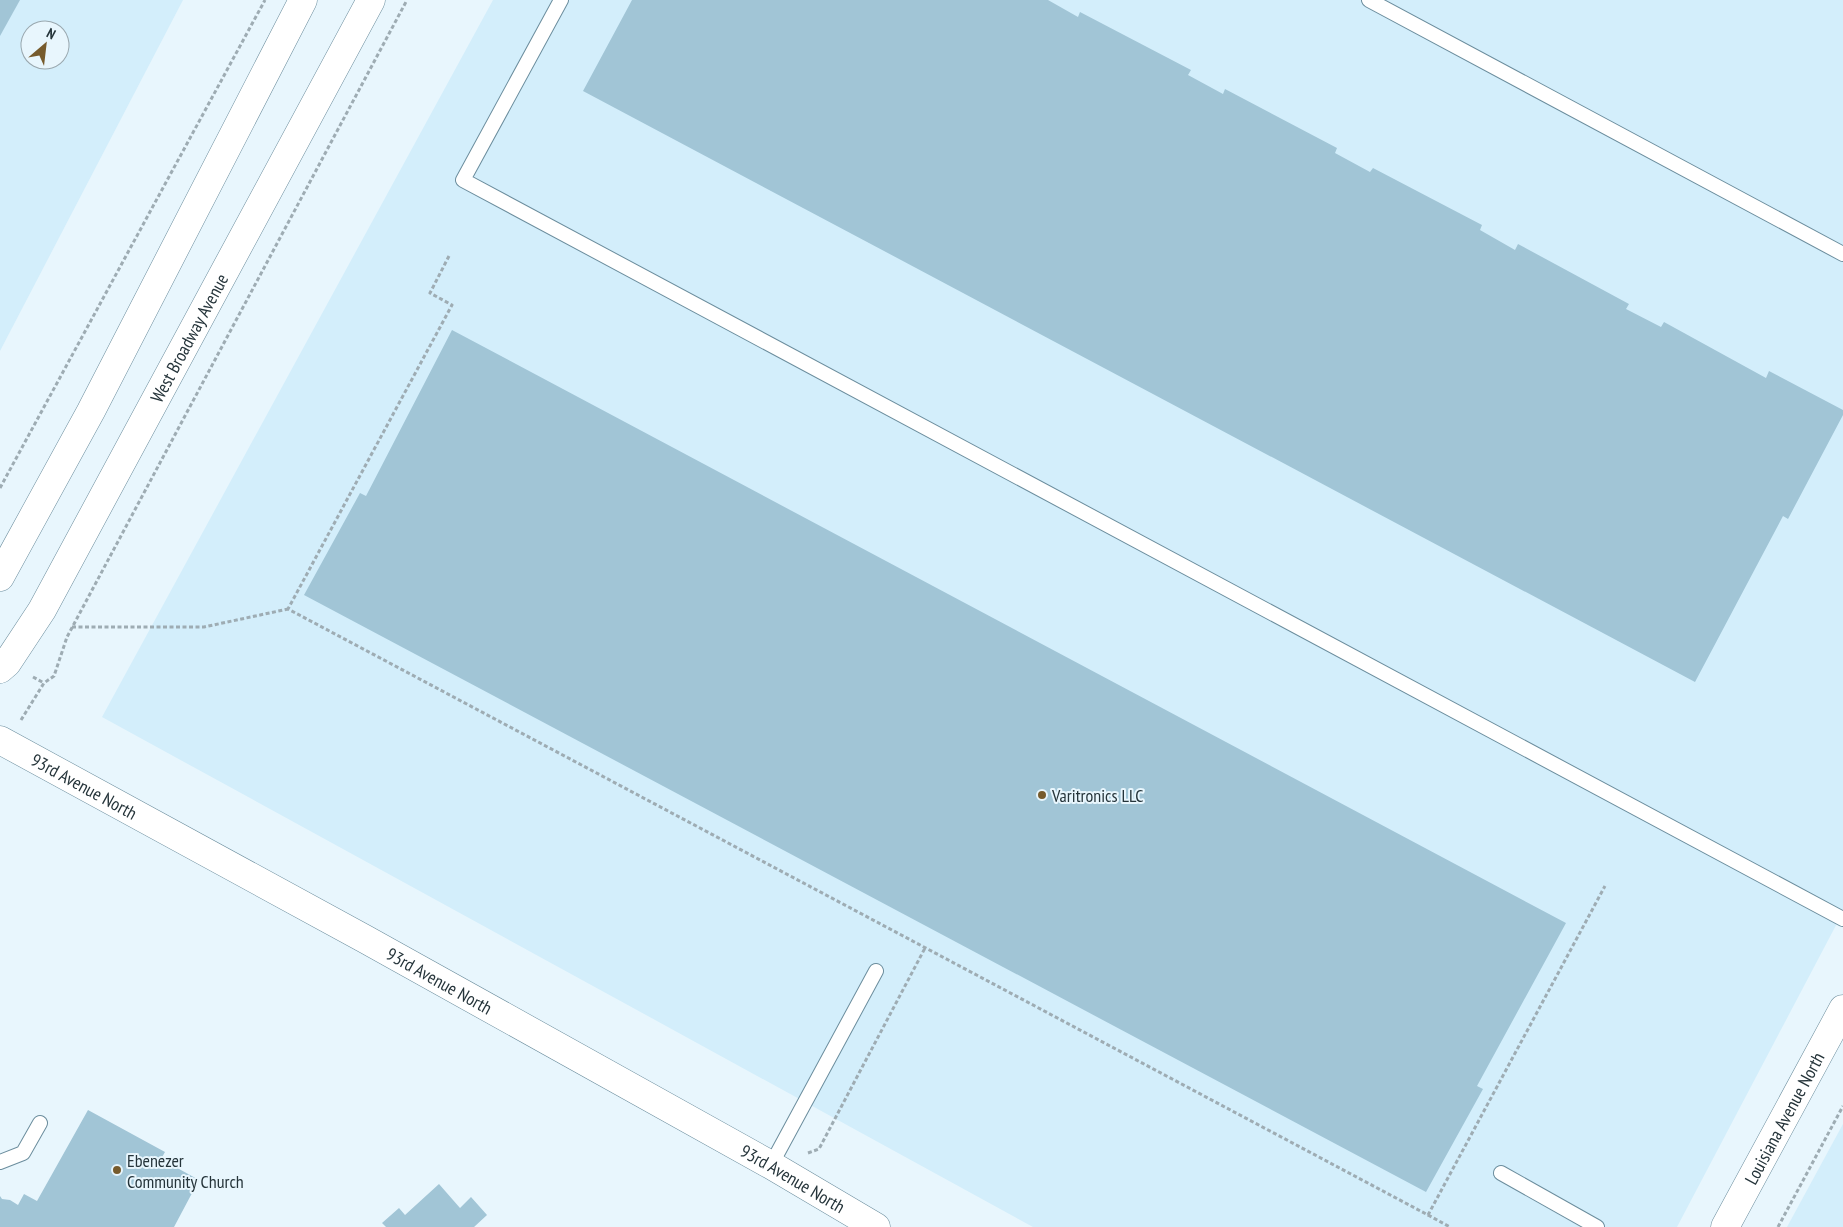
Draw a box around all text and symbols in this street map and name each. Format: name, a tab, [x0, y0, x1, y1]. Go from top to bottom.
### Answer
north arrow	[20, 20, 70, 70]
text: N	[44, 24, 59, 43]
street label: West Broadway Avenue	[145, 269, 233, 406]
street label: 93rd Avenue North	[27, 748, 141, 824]
place label: Varitronics LLC	[1051, 784, 1144, 807]
marker: Varitronics LLC	[1036, 789, 1048, 801]
street label: 93rd Avenue North	[383, 942, 496, 1019]
street label: Louisiana Avenue North	[1739, 1048, 1829, 1188]
street label: 93rd Avenue North	[737, 1139, 849, 1218]
place label: Ebenezer Community Church	[127, 1149, 244, 1193]
marker: Ebenezer Community Church	[111, 1164, 123, 1176]

